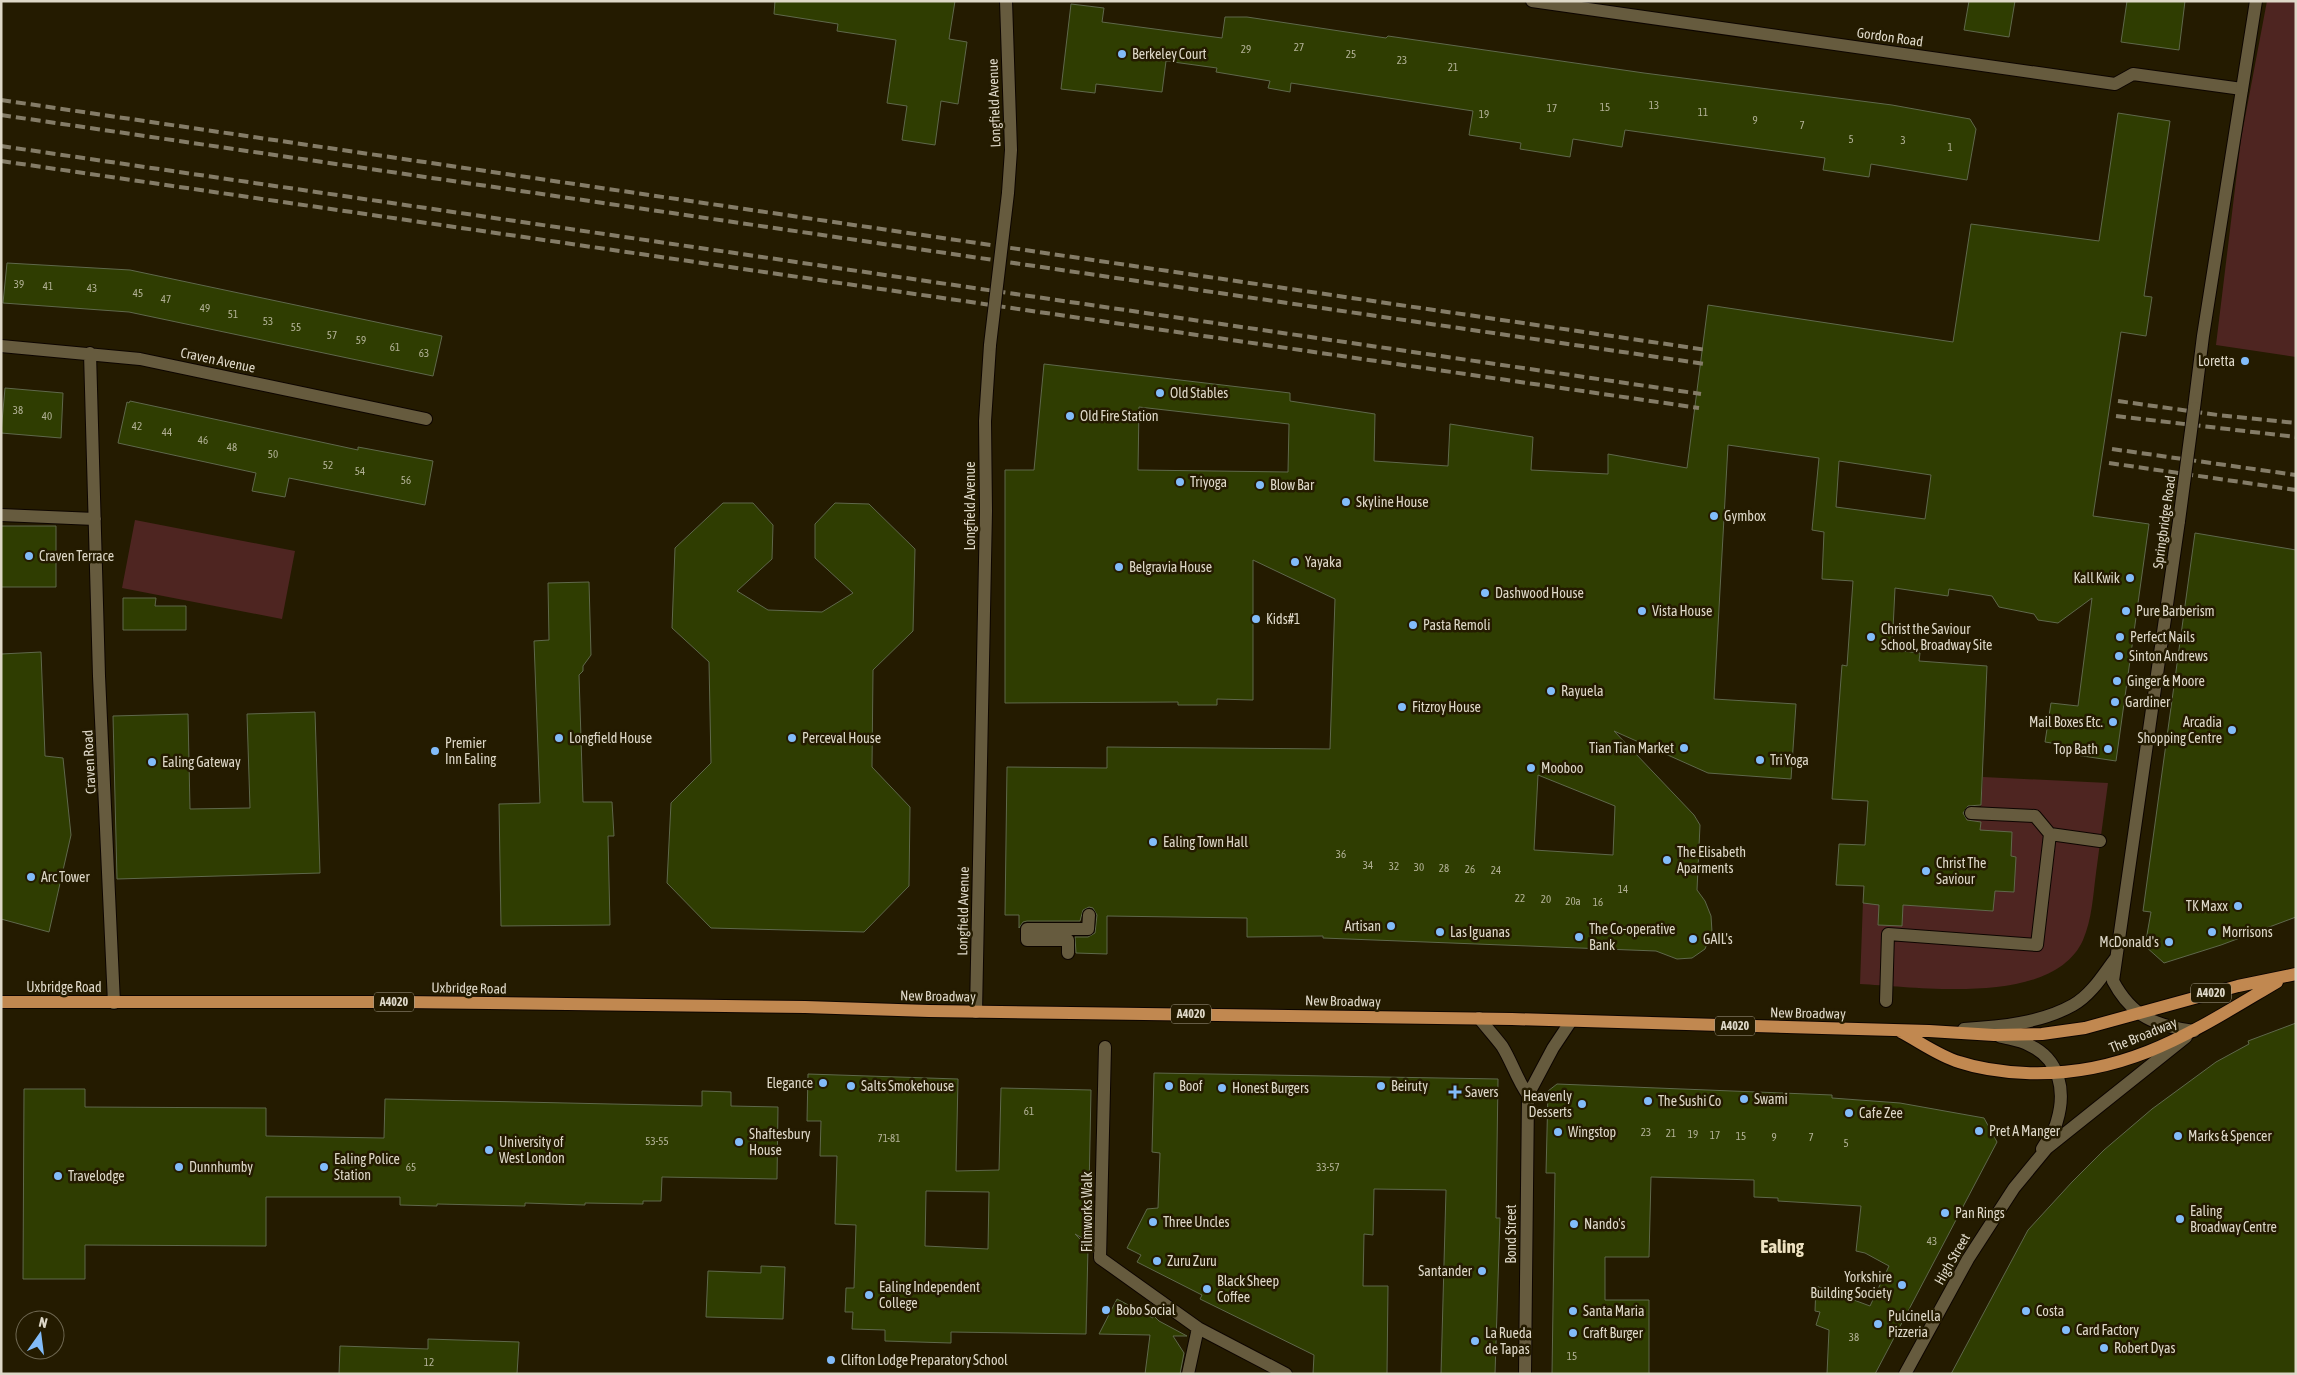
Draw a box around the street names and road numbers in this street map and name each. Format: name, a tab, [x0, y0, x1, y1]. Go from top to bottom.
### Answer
street label: Gordon Road	[1856, 24, 1924, 50]
street label: Longfield Avenue	[984, 58, 1004, 148]
street label: Craven Avenue	[179, 344, 257, 376]
street label: Longfield Avenue	[962, 461, 978, 551]
street label: Springbridge Road	[2150, 474, 2178, 570]
street label: Craven Road	[79, 730, 99, 794]
street label: Longfield Avenue	[954, 866, 972, 956]
street label: Uxbridge Road	[26, 979, 102, 995]
street label: Uxbridge Road	[431, 979, 507, 997]
road number: A4020	[2191, 984, 2231, 1002]
street label: New Broadway	[900, 987, 976, 1005]
road number: A4020	[374, 992, 414, 1012]
street label: New Broadway	[1305, 992, 1381, 1010]
road number: A4020	[1171, 1004, 1211, 1024]
street label: New Broadway	[1770, 1004, 1846, 1022]
street label: The Broadway	[2107, 1014, 2180, 1056]
road number: A4020	[1715, 1016, 1755, 1036]
street label: Filmworks Walk	[1079, 1172, 1095, 1252]
street label: Bond Street	[1503, 1204, 1519, 1264]
street label: High Street	[1931, 1230, 1973, 1288]

